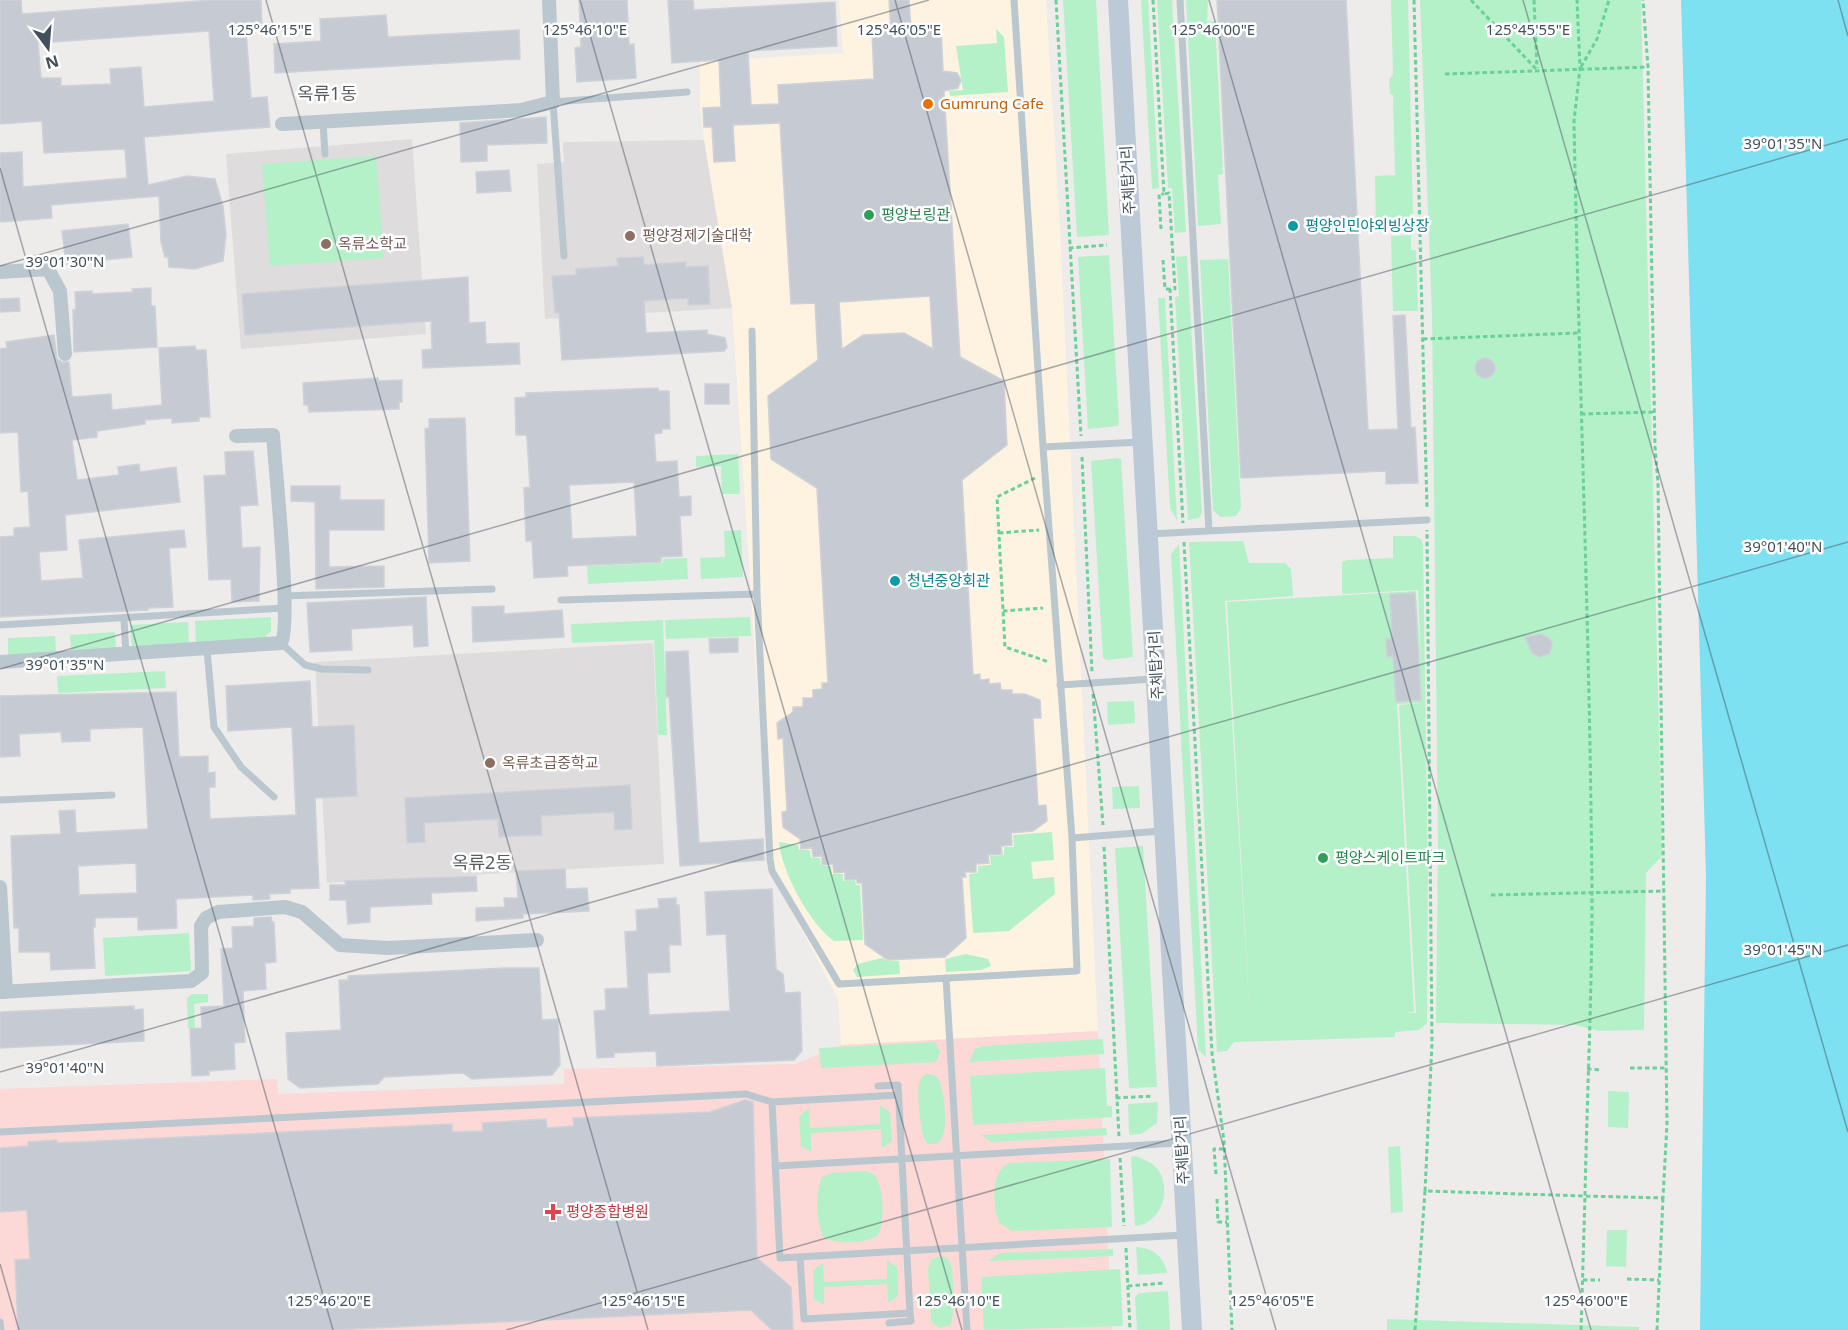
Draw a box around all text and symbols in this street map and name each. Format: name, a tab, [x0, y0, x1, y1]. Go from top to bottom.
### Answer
north arrow	[18, 18, 78, 78]
text: 125°46'15"E	[228, 19, 312, 39]
text: 125°46'10"E	[543, 19, 627, 39]
text: 125°46'05"E	[857, 19, 941, 39]
text: 125°46'00"E	[1171, 19, 1255, 39]
text: 125°45'55"E	[1486, 19, 1570, 39]
text: N	[43, 50, 61, 75]
district label: 옥류1동	[297, 81, 357, 105]
place label: Gumrung Cafe	[940, 93, 1044, 113]
marker: Gumrung Cafe	[921, 97, 935, 111]
text: 39°01'35"N	[1744, 133, 1822, 153]
street label: 주체탑거리	[1115, 145, 1139, 215]
place label: 평양보링관	[881, 204, 950, 224]
marker: 평양보링관	[862, 208, 876, 222]
place label: 평양인민야외빙상장	[1305, 215, 1429, 235]
marker: 평양인민야외빙상장	[1286, 219, 1300, 233]
place label: 평양경제기술대학	[642, 225, 753, 245]
marker: 평양경제기술대학	[623, 229, 637, 243]
place label: 옥류소학교	[338, 233, 407, 253]
marker: 옥류소학교	[319, 237, 333, 251]
text: 39°01'30"N	[26, 251, 104, 271]
text: 39°01'40"N	[1744, 536, 1822, 556]
place label: 청년중앙회관	[907, 570, 990, 590]
marker: 청년중앙회관	[888, 574, 902, 588]
street label: 주체탑거리	[1143, 630, 1167, 700]
text: 39°01'35"N	[26, 654, 104, 674]
place label: 옥류초급중학교	[502, 752, 599, 772]
marker: 옥류초급중학교	[483, 756, 497, 770]
place label: 평양스케이트파크	[1335, 847, 1445, 867]
district label: 옥류2동	[452, 850, 512, 874]
marker: 평양스케이트파크	[1316, 851, 1330, 865]
text: 39°01'45"N	[1744, 939, 1822, 959]
text: 39°01'40"N	[26, 1057, 104, 1077]
street label: 주체탑거리	[1169, 1115, 1193, 1185]
place label: 평양종합병원	[566, 1201, 649, 1221]
marker: 평양종합병원	[544, 1203, 562, 1221]
text: 125°46'20"E	[287, 1290, 371, 1310]
text: 125°46'15"E	[601, 1290, 685, 1310]
text: 125°46'10"E	[916, 1290, 1000, 1310]
text: 125°46'05"E	[1230, 1290, 1314, 1310]
text: 125°46'00"E	[1544, 1290, 1628, 1310]

